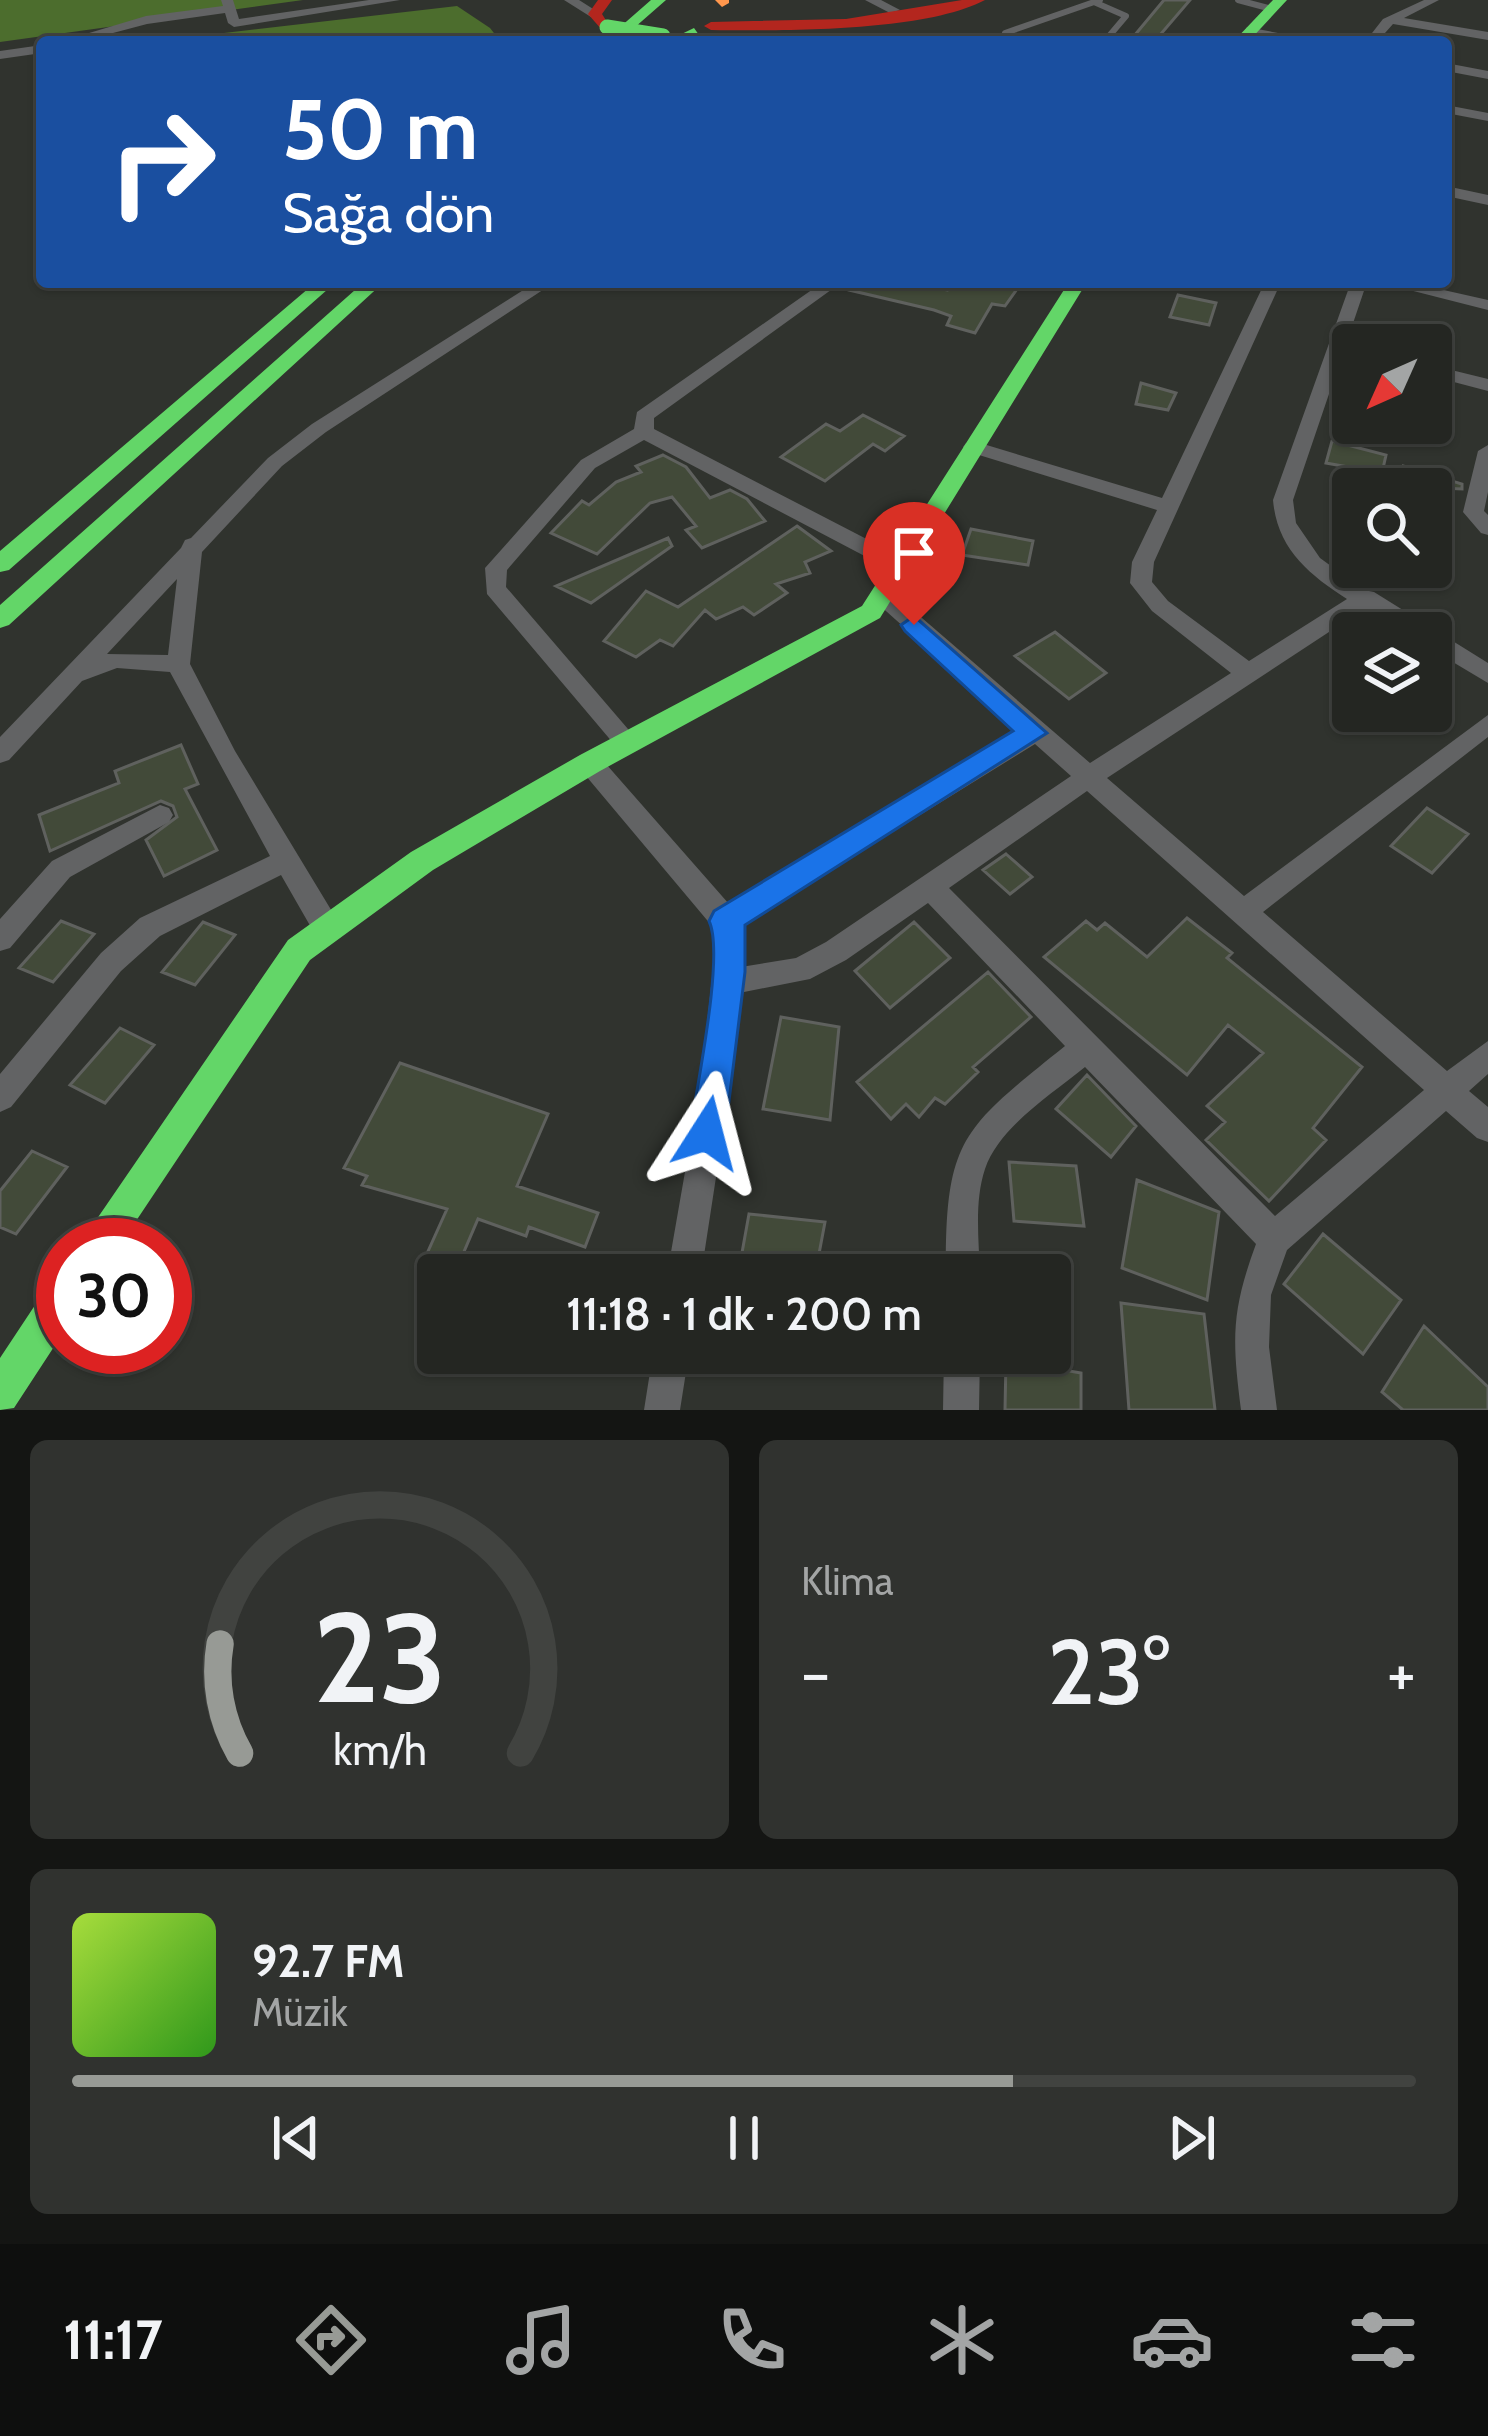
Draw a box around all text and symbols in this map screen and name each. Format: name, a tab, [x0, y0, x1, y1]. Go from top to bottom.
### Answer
text: 50 m	[282, 78, 478, 180]
icon: right	[84, 84, 240, 240]
text: Sağa dön	[282, 180, 494, 246]
north arrow	[1332, 324, 1452, 444]
map controls	[1332, 324, 1452, 732]
button: search	[1332, 468, 1452, 588]
pin	[863, 502, 965, 625]
icon: arrive	[881, 520, 947, 586]
button: layers	[1332, 612, 1452, 732]
position arrow	[644, 1070, 770, 1196]
speed limit sign: 30	[36, 1218, 192, 1374]
text: 11:18 · 1 dk · 200 m	[566, 1287, 922, 1341]
text: Klima	[801, 1557, 893, 1605]
text: 23	[313, 1582, 446, 1733]
text: 23°	[1047, 1617, 1170, 1727]
text: −	[801, 1632, 830, 1713]
text: +	[1387, 1632, 1416, 1713]
text: km/h	[333, 1723, 426, 1775]
text: 92.7 FM	[252, 1934, 405, 1988]
text: Müzik	[252, 1988, 348, 2036]
icon: previous	[263, 2105, 329, 2171]
icon: pause	[711, 2105, 777, 2171]
icon: next	[1159, 2105, 1225, 2171]
icon: directions	[289, 2298, 373, 2382]
icon: music	[499, 2298, 583, 2382]
icon: phone	[710, 2298, 794, 2382]
icon: climate	[920, 2298, 1004, 2382]
icon: car	[1130, 2298, 1214, 2382]
icon: filters	[1341, 2298, 1425, 2382]
text: 11:17	[63, 2307, 163, 2373]

